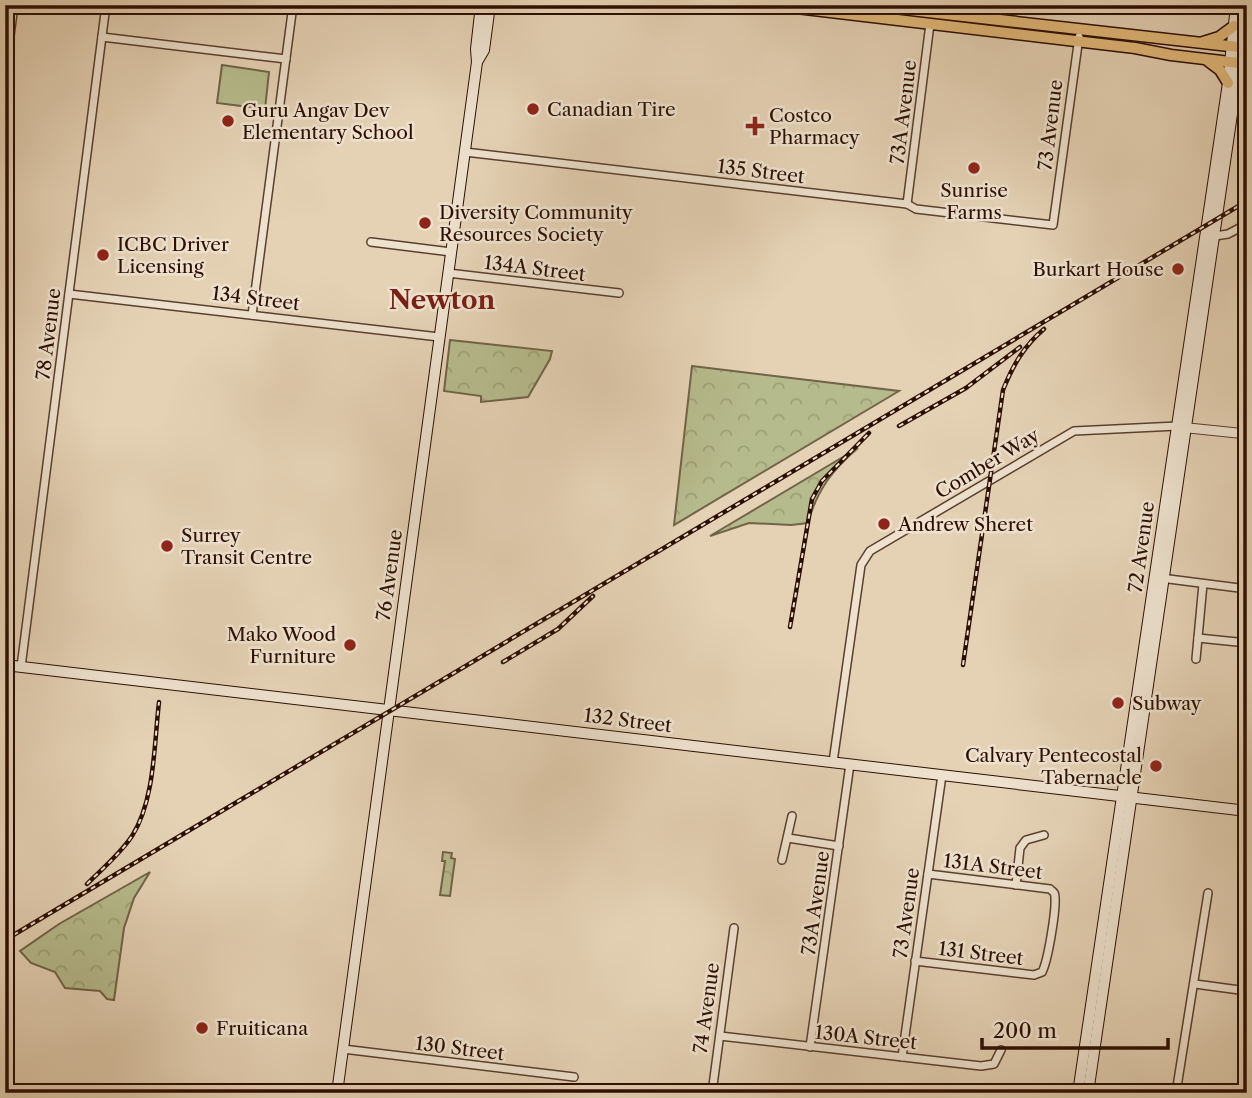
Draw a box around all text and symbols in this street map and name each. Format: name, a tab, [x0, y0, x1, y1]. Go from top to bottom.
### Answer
street label: 73A Avenue	[886, 59, 921, 166]
street label: 73 Avenue	[1033, 78, 1067, 172]
place label: Canadian Tire	[547, 98, 676, 121]
place label: Guru Angav Dev Elementary School	[242, 99, 414, 144]
marker: Canadian Tire	[525, 101, 541, 117]
place label: Costco Pharmacy	[769, 104, 860, 149]
marker: Guru Angav Dev Elementary School	[220, 113, 236, 129]
marker: Costco Pharmacy	[747, 118, 763, 134]
street label: 135 Street	[716, 155, 806, 188]
marker: Sunrise Farms	[966, 160, 982, 176]
place label: Sunrise Farms	[940, 179, 1008, 224]
place label: Diversity Community Resources Society	[439, 201, 633, 246]
marker: Diversity Community Resources Society	[417, 215, 433, 231]
place label: ICBC Driver Licensing	[117, 233, 229, 278]
marker: ICBC Driver Licensing	[95, 247, 111, 263]
street label: 134A Street	[483, 251, 587, 286]
place label: Burkart House	[1033, 258, 1164, 281]
marker: Burkart House	[1170, 261, 1186, 277]
street label: 134 Street	[211, 282, 301, 315]
district label: Newton	[389, 284, 495, 316]
street label: 78 Avenue	[31, 287, 66, 381]
street label: Comber Way	[931, 423, 1044, 503]
street label: 72 Avenue	[1124, 500, 1159, 594]
place label: Andrew Sheret	[897, 513, 1033, 536]
marker: Andrew Sheret	[876, 516, 892, 532]
place label: Surrey Transit Centre	[181, 524, 312, 569]
street label: 76 Avenue	[372, 528, 407, 622]
marker: Surrey Transit Centre	[159, 538, 175, 554]
place label: Mako Wood Furniture	[227, 623, 336, 668]
marker: Mako Wood Furniture	[342, 637, 358, 653]
place label: Subway	[1132, 692, 1202, 715]
marker: Subway	[1110, 695, 1126, 711]
street label: 132 Street	[583, 704, 673, 737]
place label: Calvary Pentecostal Tabernacle	[965, 744, 1142, 789]
marker: Calvary Pentecostal Tabernacle	[1148, 758, 1164, 774]
street label: 73A Avenue	[797, 849, 834, 957]
street label: 131A Street	[942, 849, 1044, 884]
street label: 73 Avenue	[889, 866, 924, 960]
street label: 131 Street	[937, 937, 1025, 970]
street label: 74 Avenue	[689, 961, 724, 1055]
scale bar	[982, 1007, 1168, 1051]
place label: Fruiticana	[216, 1017, 308, 1040]
text: 200 m	[993, 1018, 1057, 1043]
marker: Fruiticana	[194, 1020, 210, 1036]
street label: 130A Street	[814, 1021, 918, 1054]
street label: 130 Street	[414, 1032, 506, 1065]

